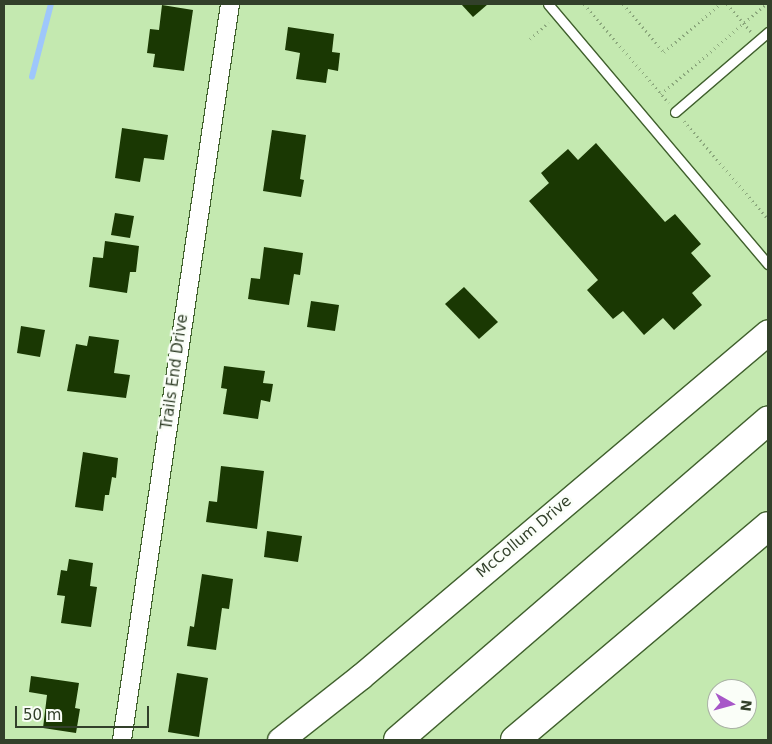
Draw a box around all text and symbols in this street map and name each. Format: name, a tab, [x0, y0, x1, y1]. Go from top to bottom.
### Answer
street label: Trails End Drive	[158, 313, 192, 431]
street label: McCollum Drive	[473, 492, 575, 582]
north arrow	[707, 679, 757, 729]
scale bar	[18, 696, 151, 728]
text: N	[737, 699, 755, 712]
text: 50 m	[23, 706, 61, 724]

